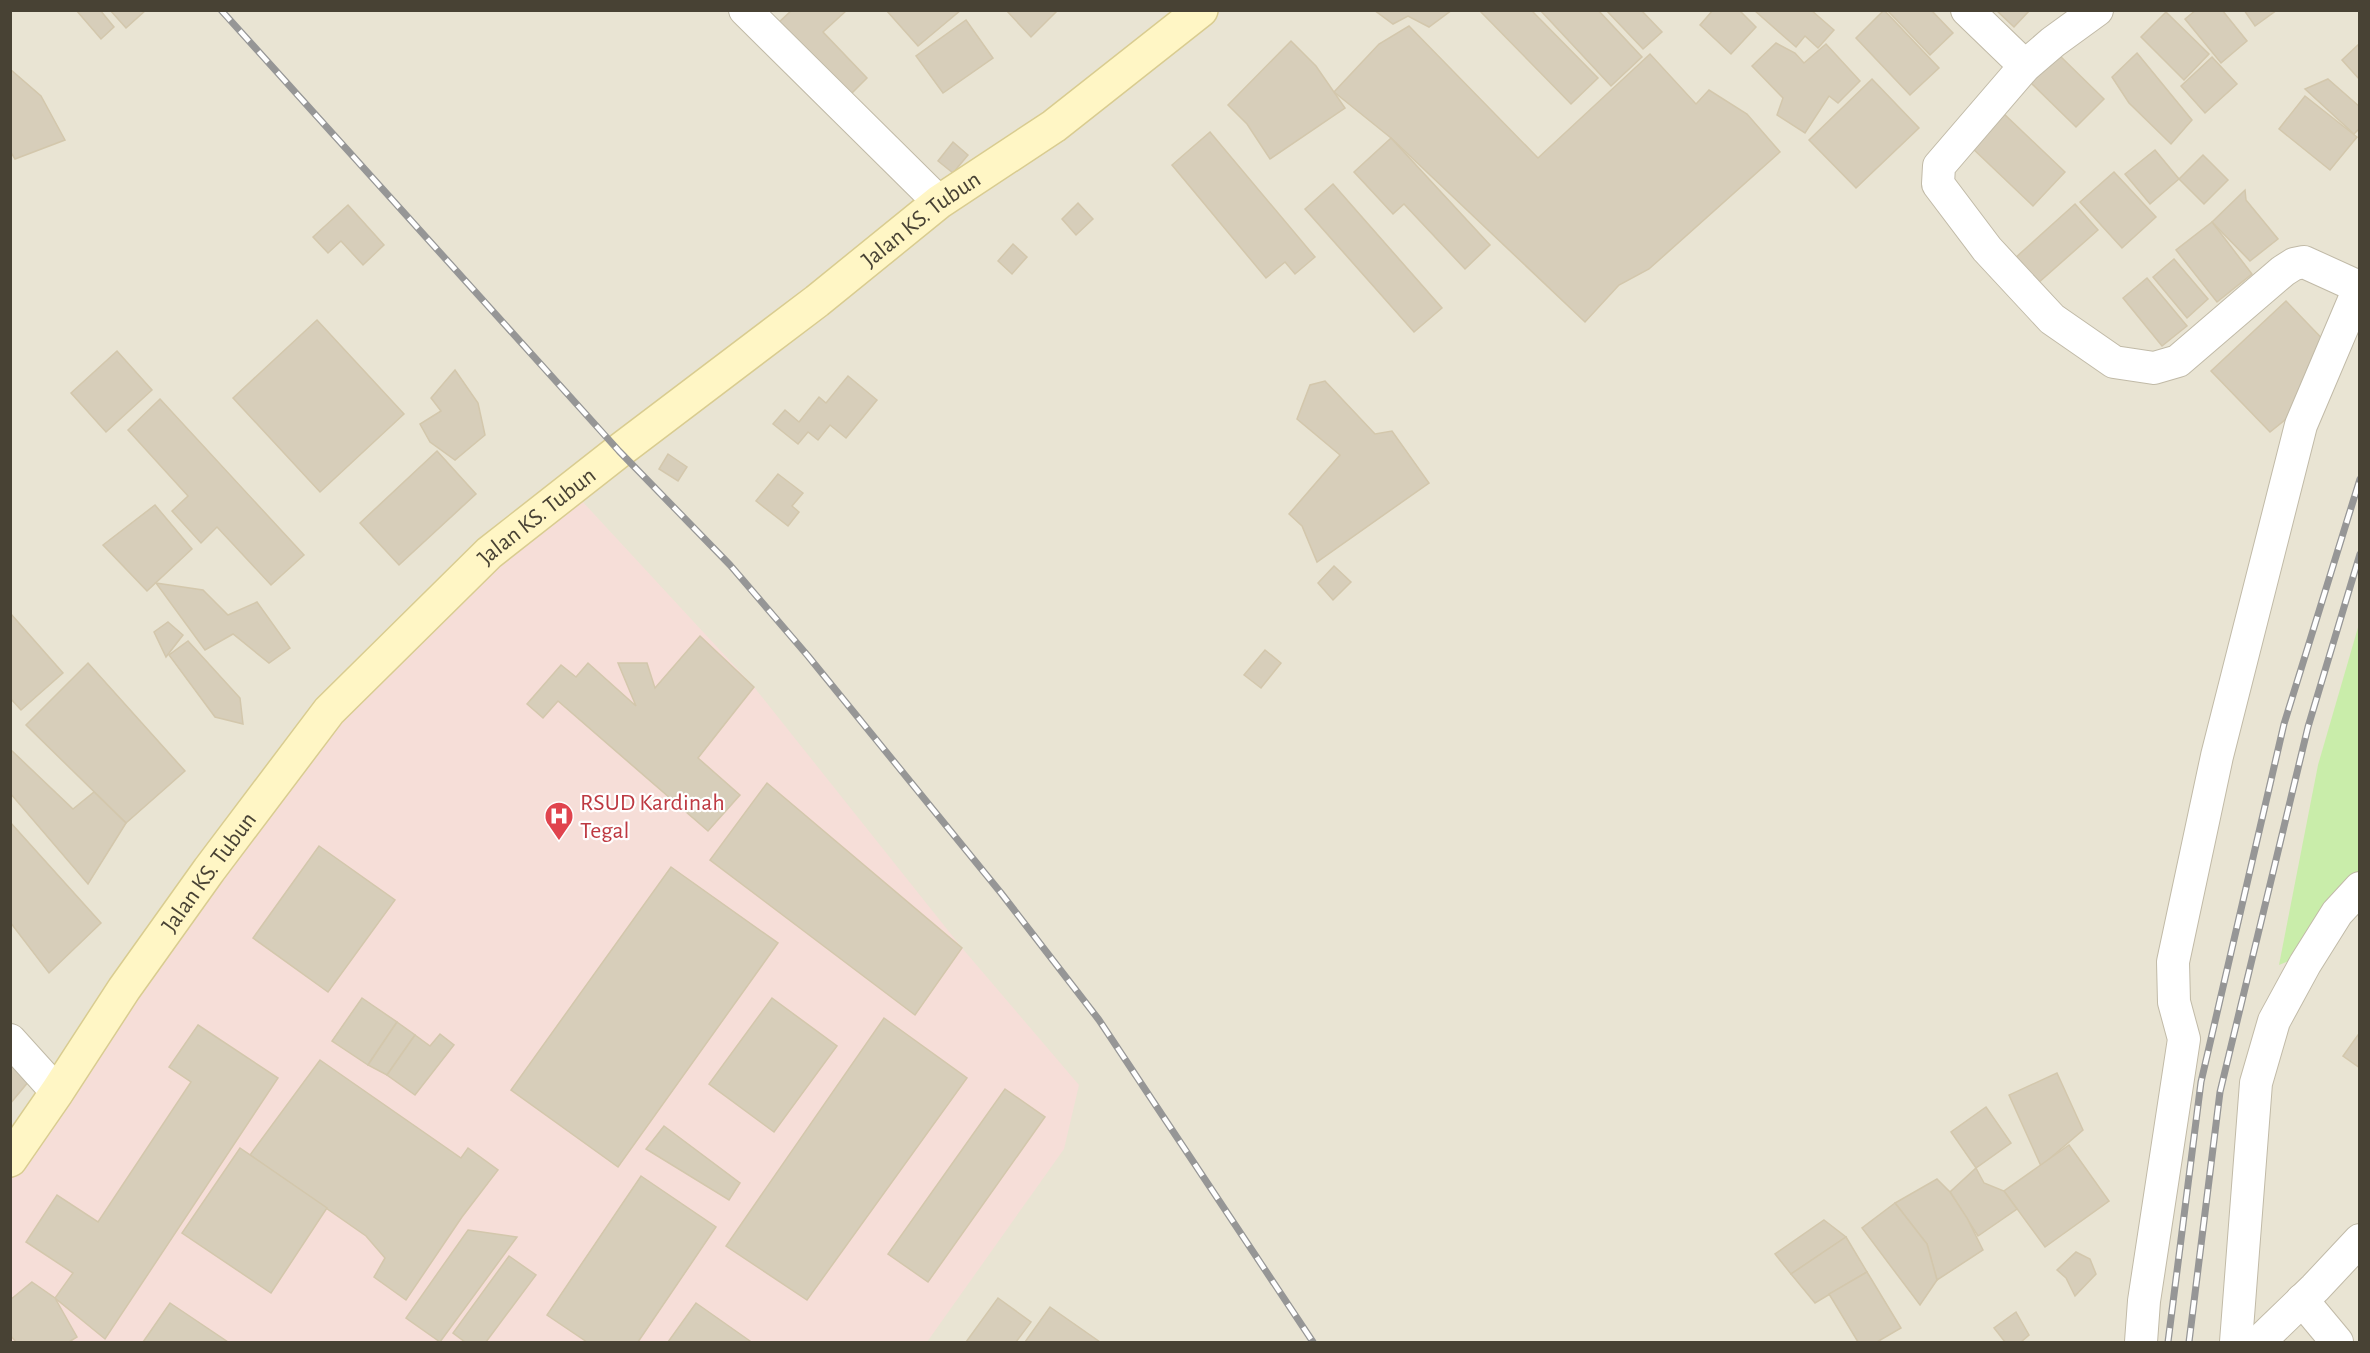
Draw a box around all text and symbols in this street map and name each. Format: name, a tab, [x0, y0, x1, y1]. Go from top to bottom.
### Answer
street label: Jalan KS. Tubun	[858, 167, 985, 273]
street label: Jalan KS. Tubun	[473, 463, 600, 570]
place label: RSUD Kardinah Tegal	[580, 791, 725, 843]
hospital icon: RSUD Kardinah Tegal	[543, 800, 575, 842]
street label: Jalan KS. Tubun	[158, 808, 261, 937]

